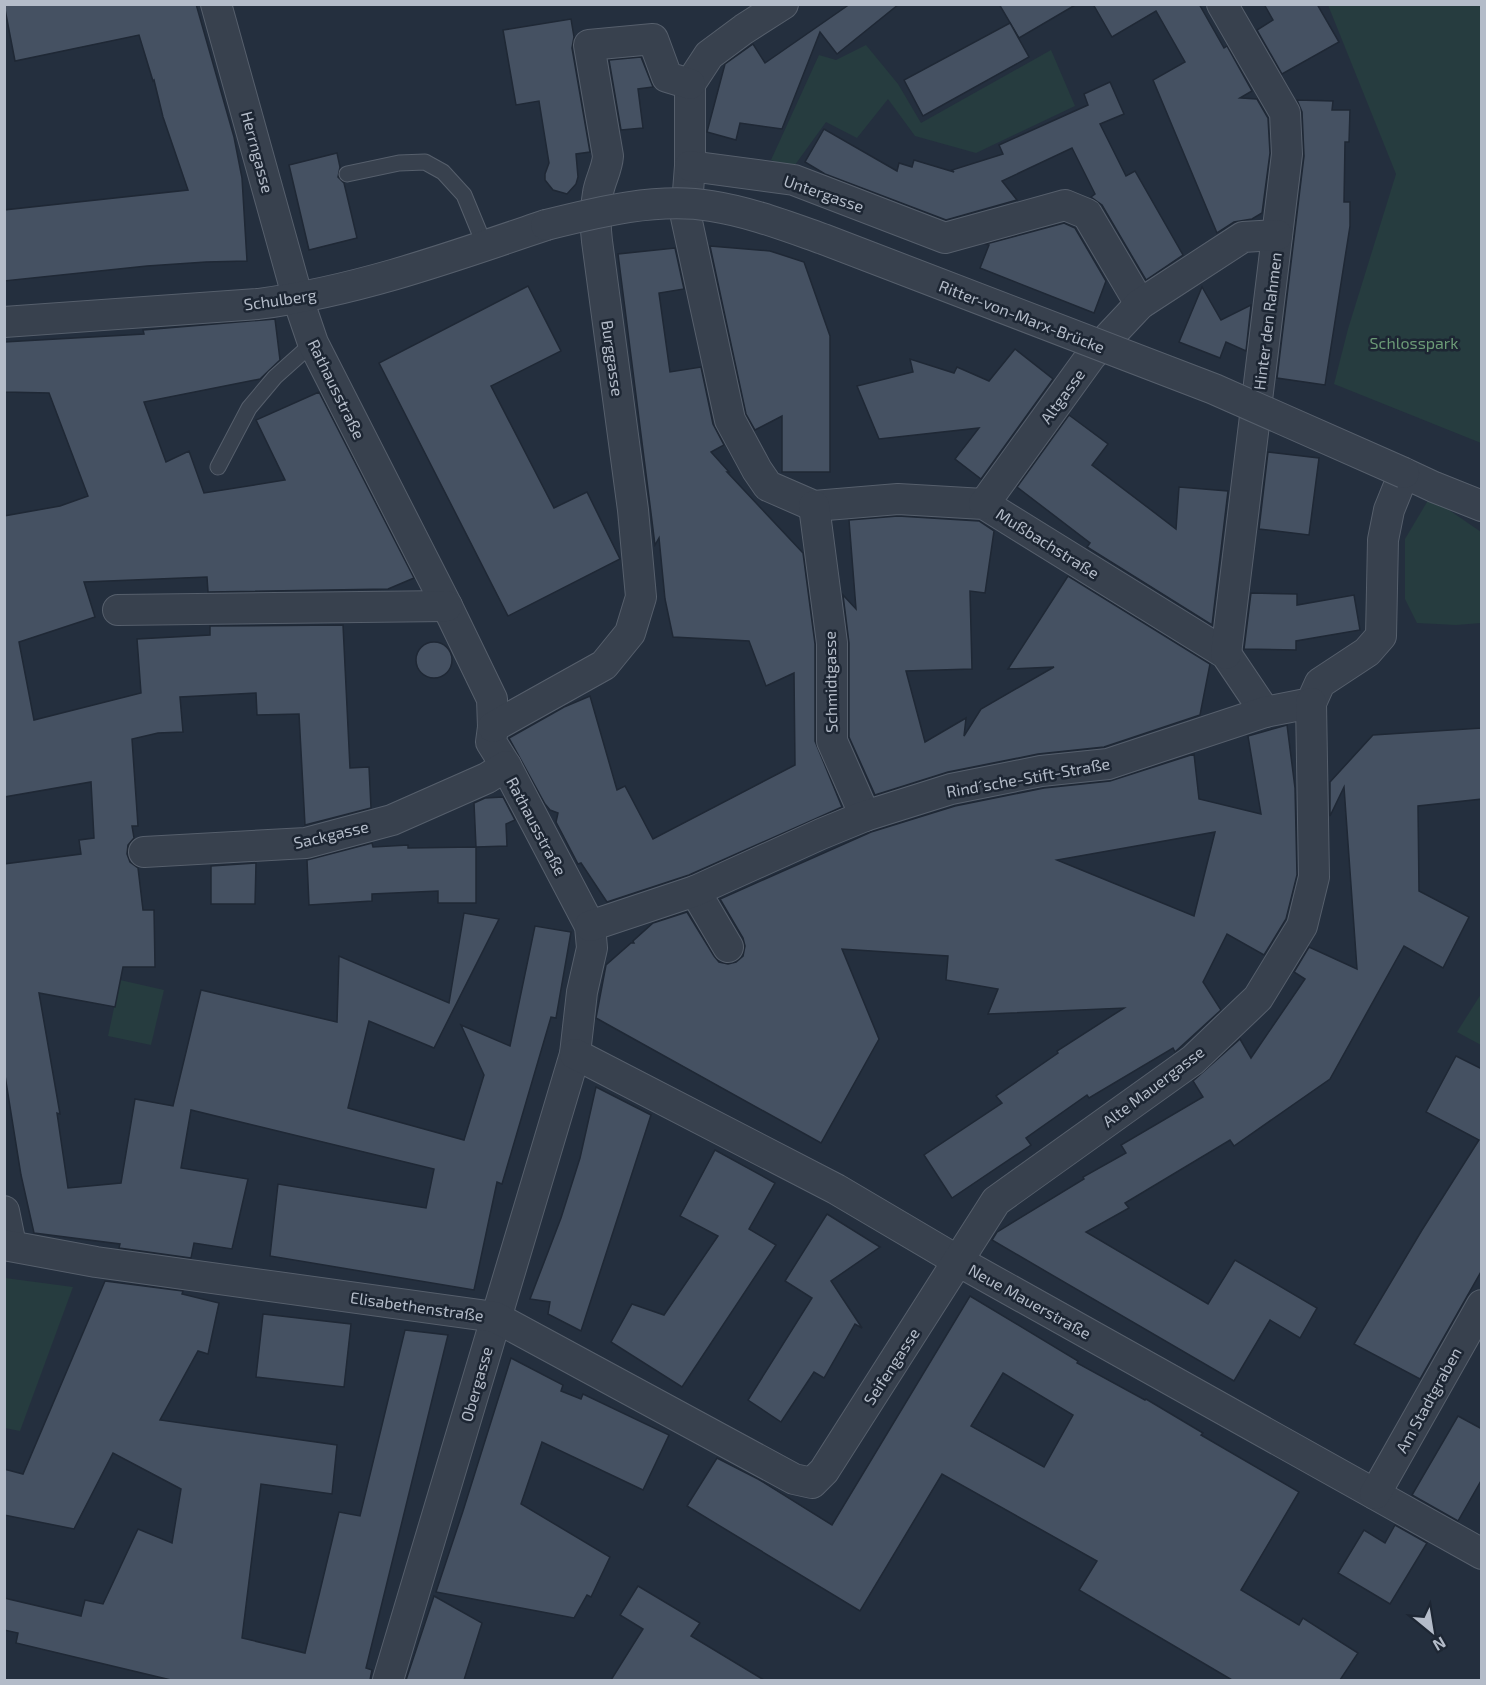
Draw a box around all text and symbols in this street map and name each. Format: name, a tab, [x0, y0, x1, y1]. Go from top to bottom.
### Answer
street label: Herrngasse	[238, 109, 278, 195]
street label: Untergasse	[781, 170, 867, 216]
street label: Hinter den Rahmen	[1249, 251, 1285, 391]
street label: Ritter-von-Marx-Brücke	[937, 276, 1107, 356]
street label: Schulberg	[243, 285, 318, 313]
street label: Burggasse	[598, 319, 628, 397]
park label: Schlosspark	[1370, 333, 1458, 352]
street label: Rathausstraße	[305, 336, 369, 442]
street label: Altgasse	[1036, 365, 1088, 427]
street label: Mußbachstraße	[993, 504, 1103, 582]
street label: Schmidtgasse	[820, 631, 840, 733]
street label: Rind´sche-Stift-Straße	[945, 753, 1111, 801]
street label: Rathausstraße	[503, 773, 571, 879]
street label: Sackgasse	[292, 816, 370, 852]
street label: Alte Mauergasse	[1098, 1042, 1208, 1130]
street label: Neue Mauerstraße	[966, 1260, 1094, 1342]
street label: Elisabethenstraße	[349, 1287, 485, 1325]
street label: Seifengasse	[859, 1324, 923, 1408]
street label: Obergasse	[456, 1344, 496, 1424]
street label: Am Stadtgraben	[1391, 1344, 1465, 1456]
north arrow	[1402, 1601, 1462, 1661]
text: N	[1430, 1633, 1450, 1656]

